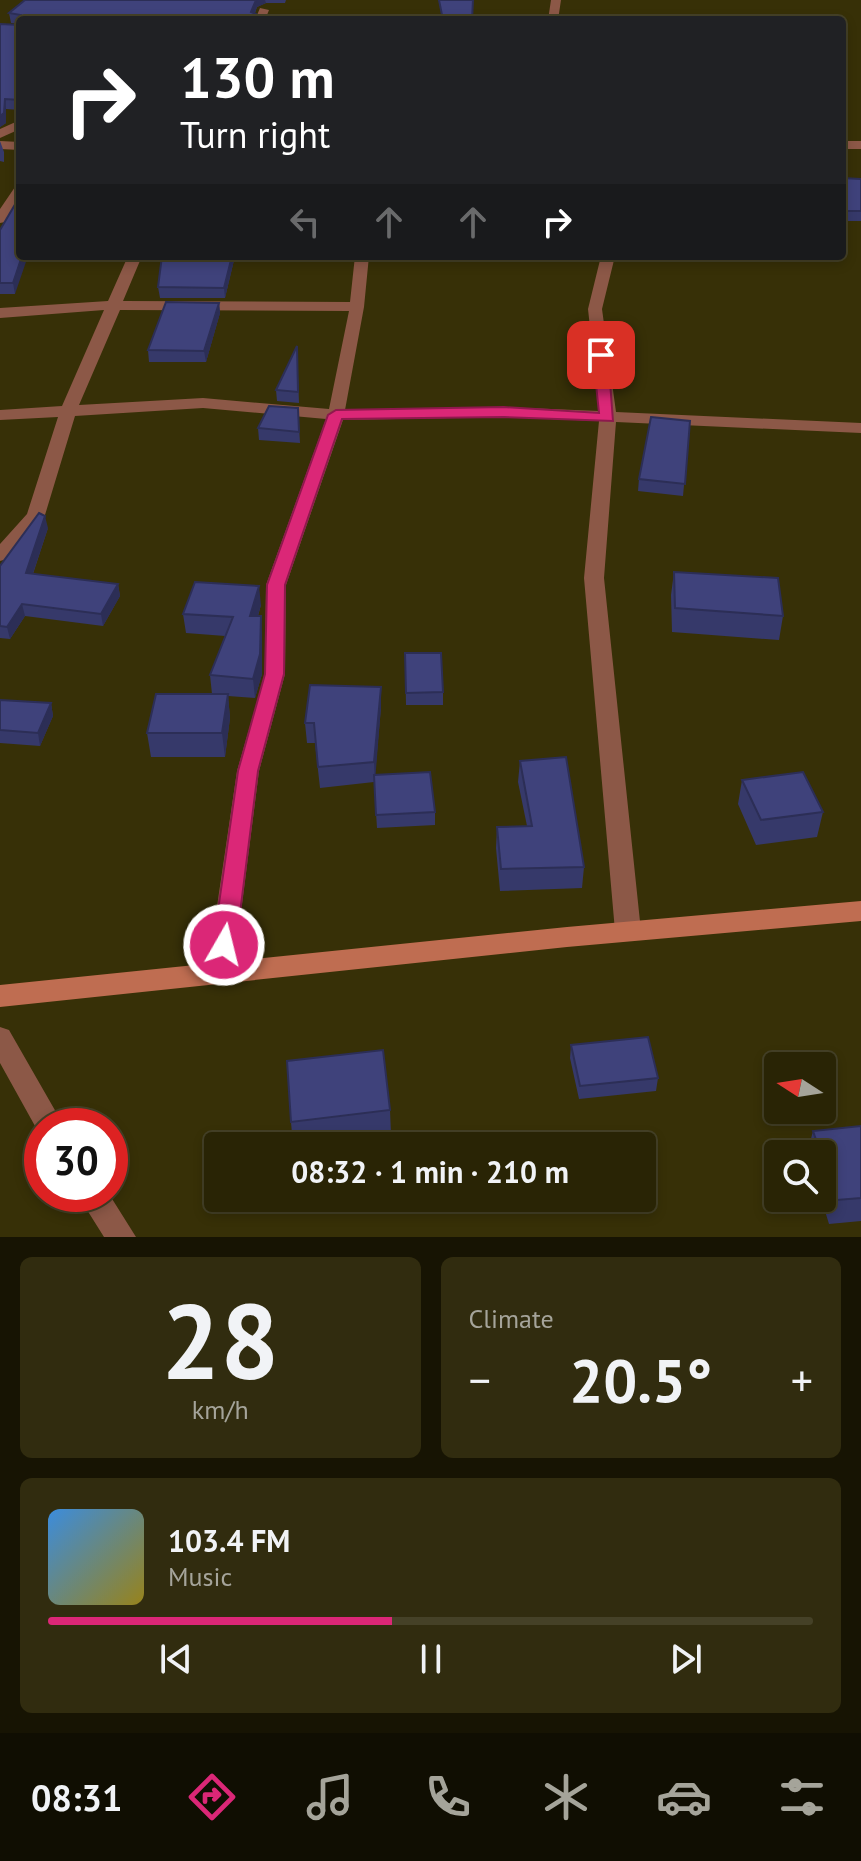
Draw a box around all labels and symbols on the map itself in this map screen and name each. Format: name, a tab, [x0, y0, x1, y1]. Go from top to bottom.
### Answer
pin	[567, 321, 635, 389]
position arrow	[182, 903, 266, 987]
north arrow	[764, 1052, 836, 1124]
speed limit sign: 30	[24, 1108, 128, 1212]

